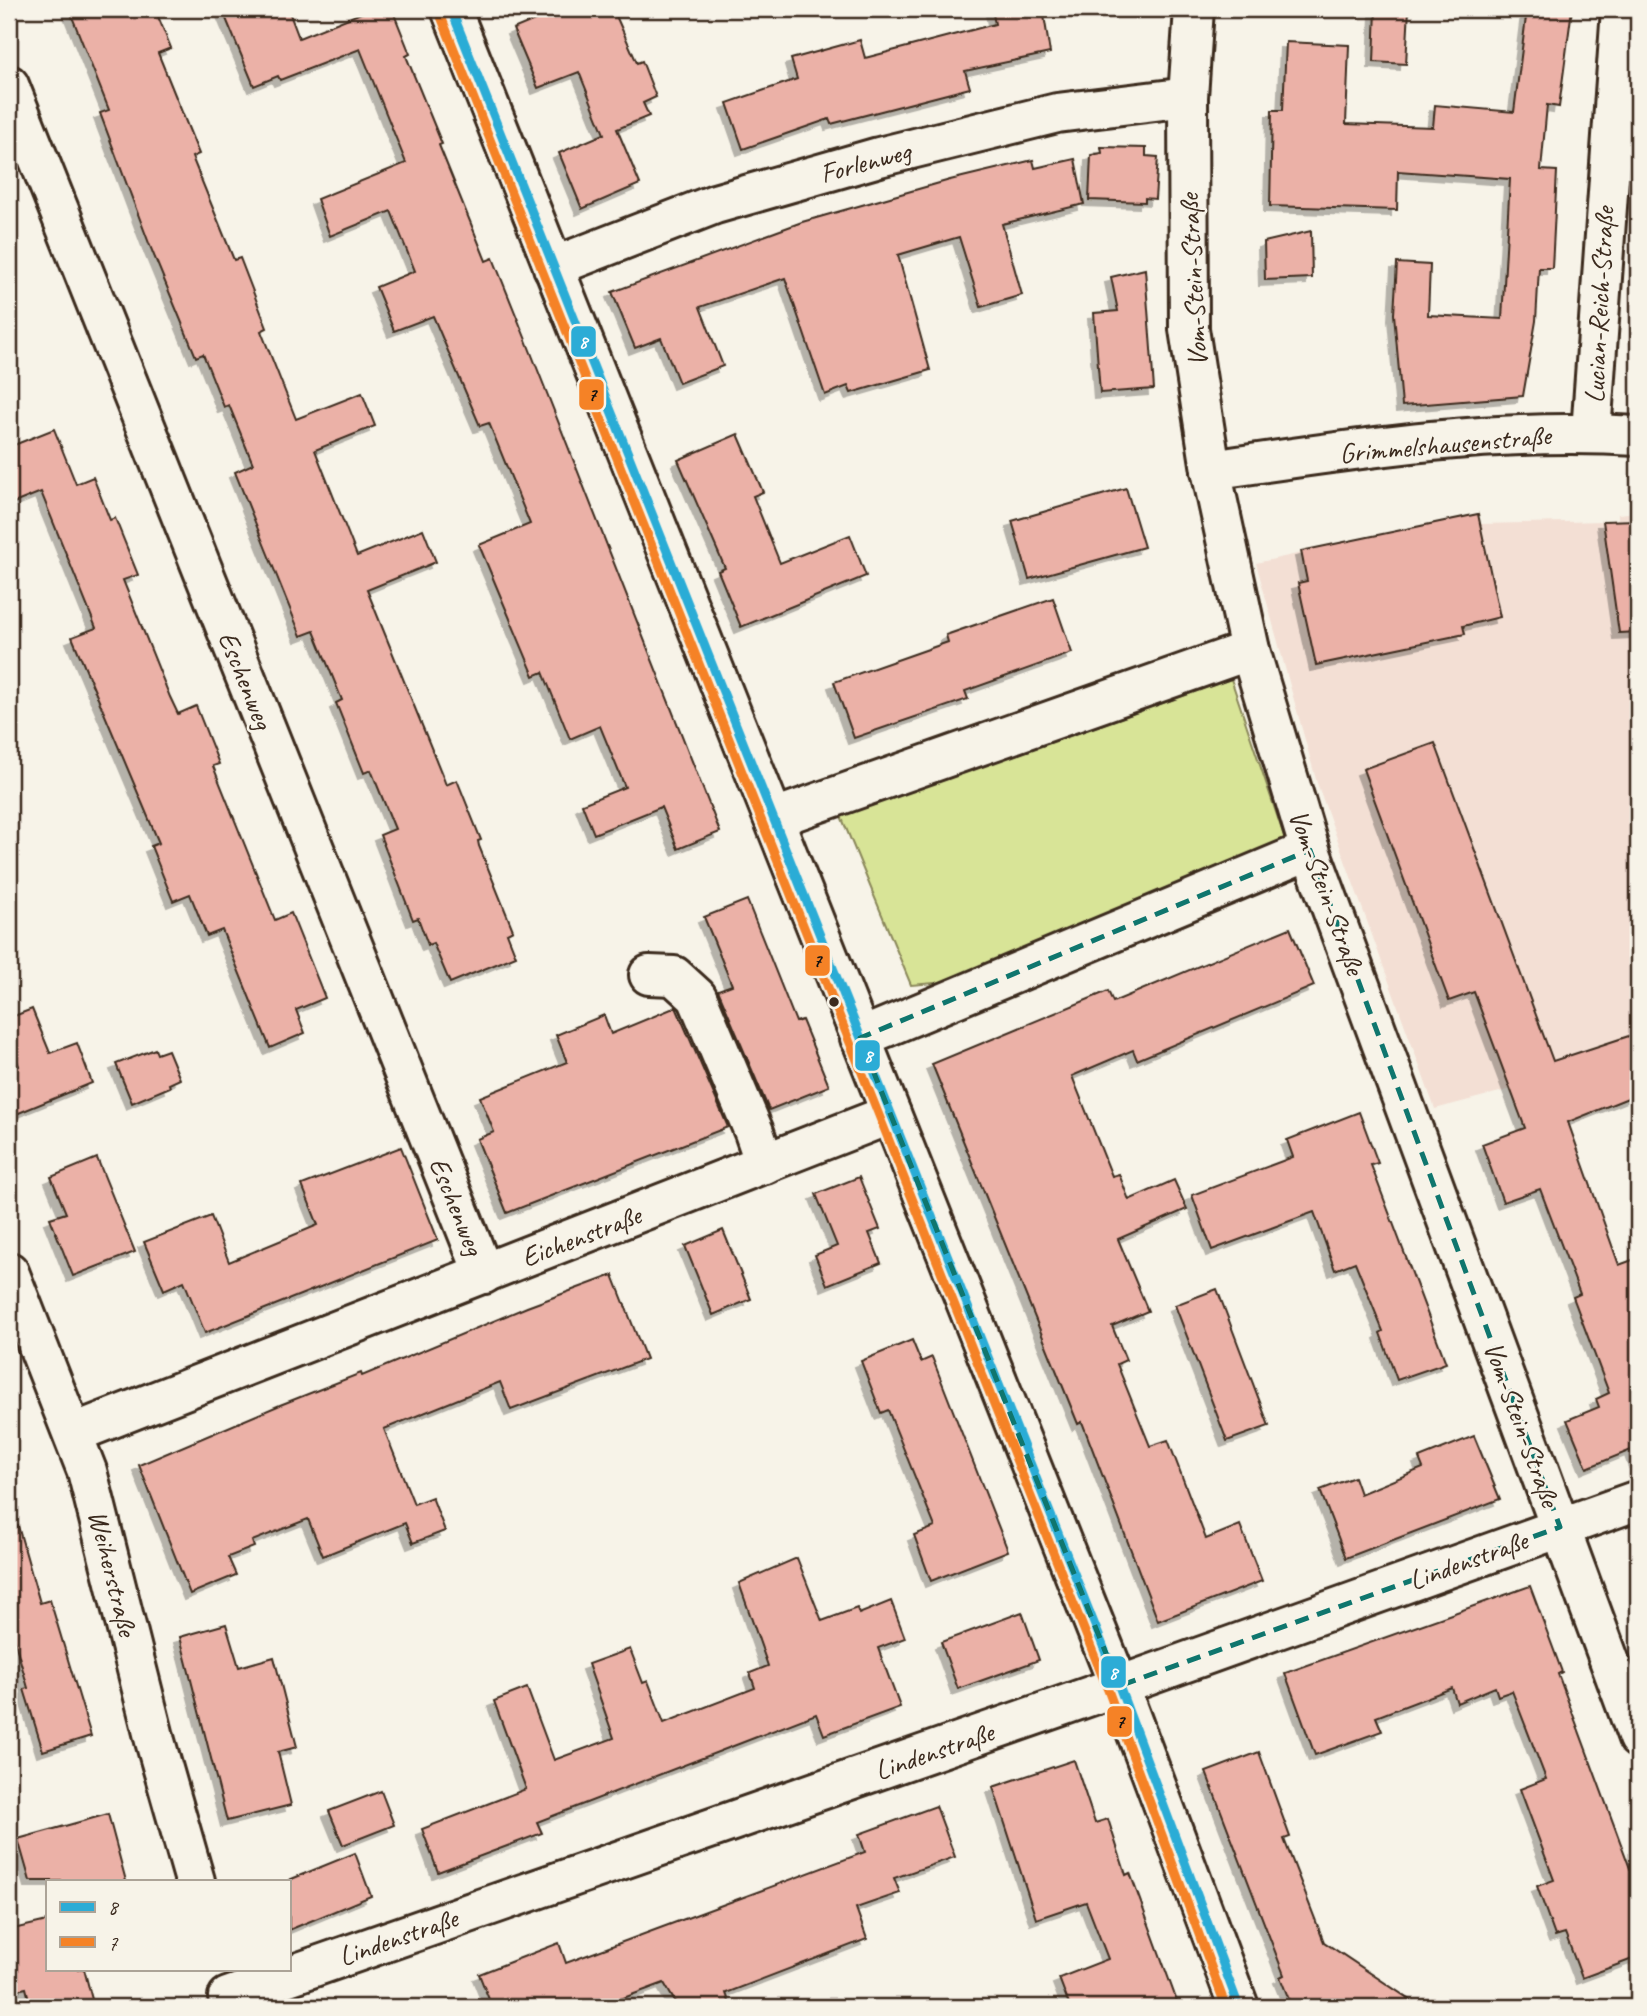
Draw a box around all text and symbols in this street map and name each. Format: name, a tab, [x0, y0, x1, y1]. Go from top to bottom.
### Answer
street label: Forlenweg	[816, 133, 916, 191]
street label: Vom-Stein-Straße	[1171, 191, 1215, 367]
street label: Lucian-Reich-Straße	[1576, 204, 1622, 404]
line badge: 8	[570, 325, 597, 358]
text: 8	[579, 330, 590, 354]
line badge: 7	[578, 378, 605, 411]
text: 7	[588, 383, 599, 407]
street label: Grimmelshausenstraße	[1338, 417, 1554, 471]
street label: Eschenweg	[211, 626, 282, 736]
street label: Vom-Stein-Straße	[1281, 805, 1374, 981]
line badge: 7	[804, 944, 831, 977]
text: 7	[813, 949, 824, 973]
unlabelled marker	[827, 995, 841, 1009]
line badge: 8	[854, 1039, 881, 1072]
text: 8	[864, 1044, 875, 1068]
street label: Eschenweg	[422, 1152, 493, 1262]
street label: Eichenstraße	[516, 1197, 647, 1275]
street label: Vom-Stein-Straße	[1476, 1337, 1569, 1513]
street label: Weiherstraße	[80, 1507, 146, 1641]
street label: Lindenstraße	[1404, 1522, 1534, 1598]
line badge: 8	[1100, 1655, 1127, 1689]
text: 8	[1109, 1661, 1120, 1685]
line badge: 7	[1106, 1705, 1133, 1738]
text: 7	[1116, 1710, 1127, 1734]
street label: Lindenstraße	[870, 1714, 1000, 1788]
legend	[46, 1880, 290, 1970]
text: 8	[108, 1894, 120, 1920]
street label: Lindenstraße	[334, 1900, 464, 1974]
text: 7	[108, 1930, 119, 1956]

